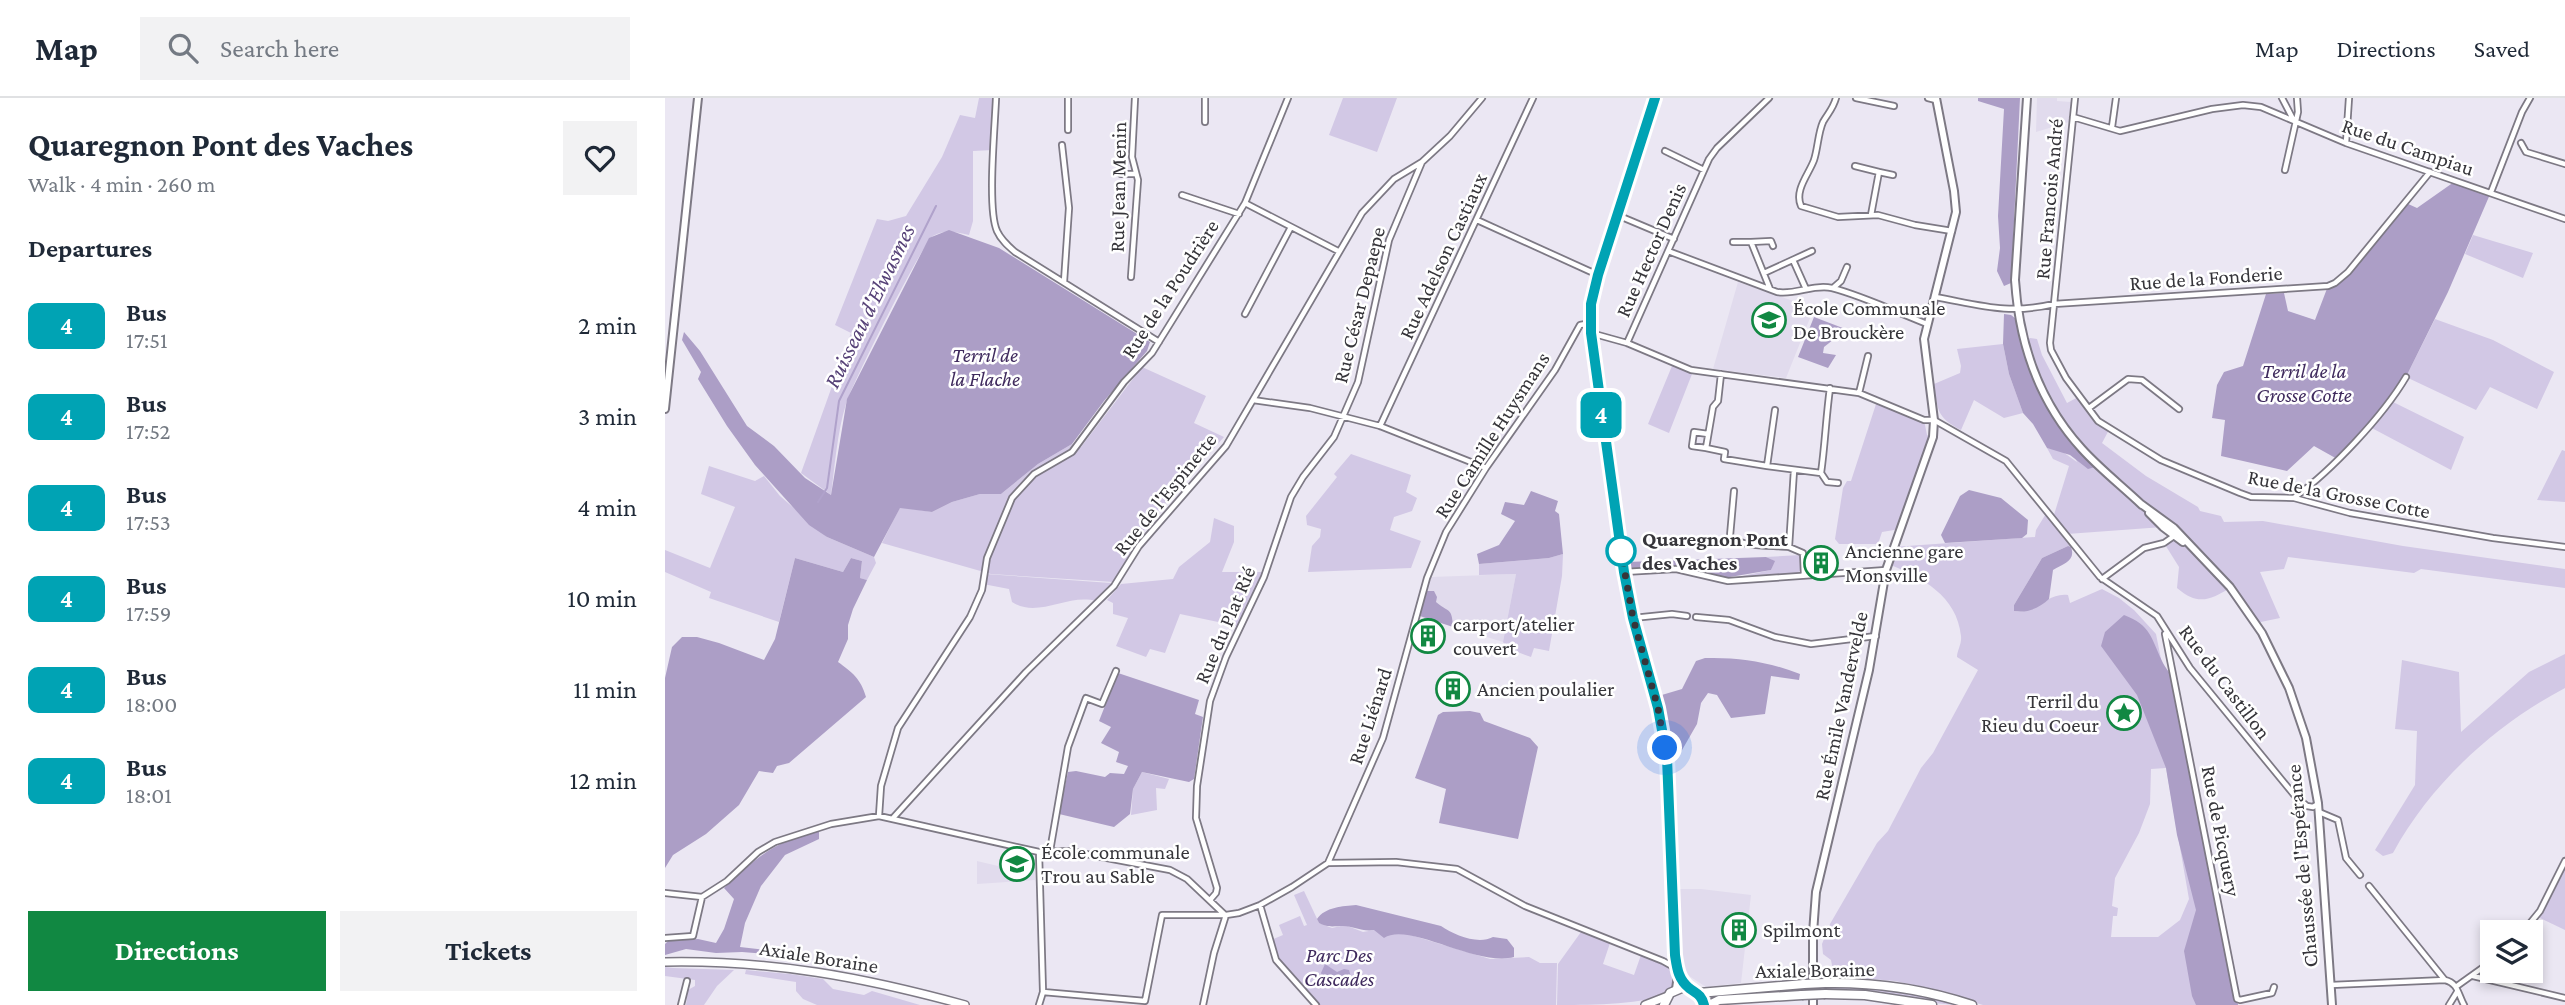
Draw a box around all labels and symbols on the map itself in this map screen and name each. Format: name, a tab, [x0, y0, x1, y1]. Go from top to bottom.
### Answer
street label: Rue du Campiau	[2339, 113, 2477, 181]
street label: Rue Francois André	[2030, 118, 2068, 280]
street label: Rue Jean Menin	[1105, 121, 1131, 253]
street label: Rue Adelson Castiaux	[1394, 169, 1492, 343]
street label: Rue Hector Denis	[1611, 179, 1691, 321]
street label: Rue de la Poudrière	[1116, 215, 1224, 363]
water label: Ruisseau d'Elwasmes	[818, 219, 920, 392]
street label: Rue César Depaepe	[1328, 224, 1390, 386]
street label: Rue de la Fonderie	[2129, 261, 2283, 295]
place label: École Communale De Brouckère	[1793, 296, 1945, 344]
school or university icon: École Communale De Brouckère	[1750, 301, 1788, 339]
park label: Terril de la Flache	[950, 343, 1020, 391]
street label: Rue Camille Huysmans	[1429, 347, 1555, 523]
park label: Terril de la Grosse Cotte	[2256, 359, 2352, 407]
line badge: 4	[1578, 392, 1624, 438]
street label: Rue de l'Espinette	[1109, 428, 1221, 560]
street label: Rue de la Grosse Cotte	[2246, 465, 2432, 523]
place label: Quaregnon Pont des Vaches	[1642, 527, 1788, 575]
marker: Quaregnon Pont des Vaches	[1606, 536, 1636, 566]
place label: Ancienne gare Monsville	[1845, 539, 1963, 587]
building icon: Ancienne gare Monsville	[1802, 544, 1840, 582]
street label: Rue du Plat Rié	[1190, 563, 1260, 687]
street label: Rue Émile Vandervelde	[1809, 609, 1873, 803]
place label: carport/atelier couvert	[1453, 612, 1575, 660]
building icon: carport/atelier couvert	[1409, 617, 1447, 655]
street label: Rue du Castillon	[2174, 620, 2276, 744]
street label: Rue Liénard	[1343, 665, 1397, 767]
building icon: Ancien poulalier	[1434, 670, 1472, 708]
place label: Ancien poulalier	[1477, 677, 1615, 701]
place label: Terril du Rieu du Coeur	[1981, 689, 2100, 737]
place icon: Terril du Rieu du Coeur	[2105, 694, 2143, 732]
your location	[1647, 730, 1682, 765]
street label: Chaussée de l'Espérance	[2281, 763, 2323, 969]
street label: Rue de Picquery	[2197, 764, 2246, 899]
place label: École communale Trou au Sable	[1041, 840, 1190, 888]
school or university icon: École communale Trou au Sable	[998, 845, 1036, 883]
building icon: Spilmont	[1720, 911, 1758, 949]
place label: Spilmont	[1763, 918, 1841, 942]
street label: Axiale Boraine	[758, 936, 880, 978]
park label: Parc Des Cascades	[1304, 943, 1375, 991]
street label: Axiale Boraine	[1755, 957, 1875, 983]

